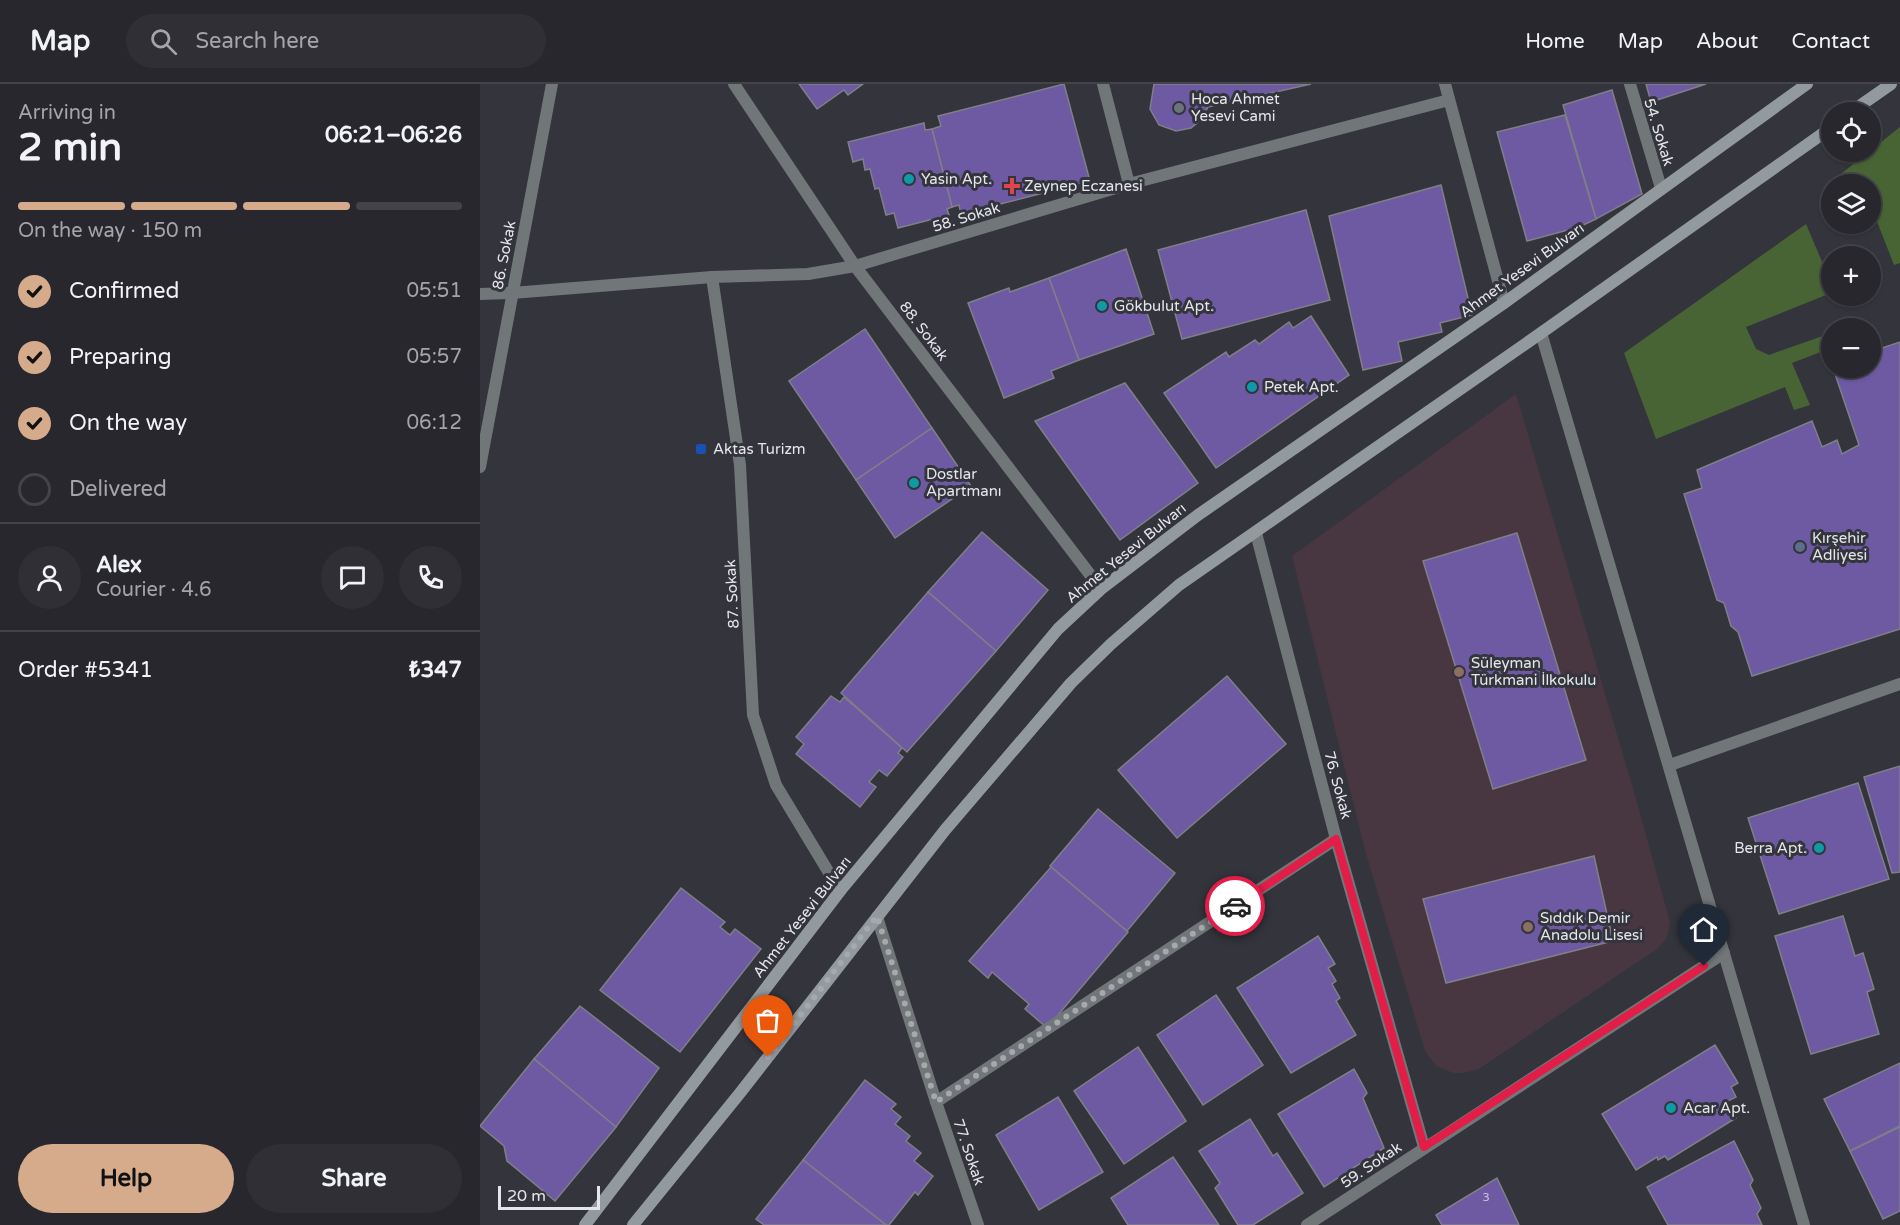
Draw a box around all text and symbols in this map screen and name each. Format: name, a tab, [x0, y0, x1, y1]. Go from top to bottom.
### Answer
search box	[126, 14, 546, 68]
text: Map	[30, 24, 90, 58]
icon: search	[147, 25, 180, 58]
text: Search here	[195, 28, 319, 54]
text: Home	[1525, 29, 1585, 54]
text: Map	[1618, 29, 1663, 54]
text: About	[1696, 29, 1758, 54]
text: Contact	[1791, 29, 1870, 54]
place label: Hoca Ahmet Yesevi Cami	[1191, 90, 1280, 125]
street label: 54. Sokak	[1640, 96, 1678, 168]
text: Arriving in	[18, 101, 116, 125]
marker: Hoca Ahmet Yesevi Cami	[1172, 101, 1186, 115]
map controls	[1821, 102, 1881, 378]
button: locate	[1821, 102, 1881, 162]
text: 06:21–06:26	[325, 122, 462, 148]
text: 2 min	[18, 124, 122, 171]
place label: Yasin Apt.	[921, 170, 992, 188]
marker: Yasin Apt.	[902, 172, 916, 186]
button: layers	[1821, 174, 1881, 234]
place label: Zeynep Eczanesi	[1024, 177, 1143, 195]
marker: Zeynep Eczanesi	[1005, 179, 1019, 193]
street label: 58. Sokak	[930, 198, 1002, 236]
text: On the way · 150 m	[18, 219, 202, 243]
street label: 86. Sokak	[489, 219, 519, 291]
street label: Ahmet Yesevi Bulvarı	[1456, 219, 1588, 321]
button: +	[1821, 246, 1881, 306]
icon: check	[18, 275, 51, 308]
text: Confirmed	[69, 278, 179, 304]
text: 05:51	[407, 279, 462, 303]
place label: Gökbulut Apt.	[1114, 297, 1214, 315]
street label: 88. Sokak	[896, 298, 952, 364]
marker: Gökbulut Apt.	[1095, 299, 1109, 313]
button: −	[1821, 318, 1881, 378]
icon: check	[18, 341, 51, 374]
text: Preparing	[69, 344, 172, 370]
text: 05:57	[407, 345, 462, 369]
place label: Petek Apt.	[1264, 378, 1339, 396]
marker: Petek Apt.	[1245, 380, 1259, 394]
icon: check	[18, 407, 51, 440]
text: On the way	[69, 410, 187, 436]
text: 06:12	[407, 411, 462, 435]
place label: Aktas Turizm	[713, 440, 806, 458]
marker: Aktas Turizm	[694, 442, 708, 456]
place label: Dostlar Apartmanı	[926, 465, 1002, 500]
text: Delivered	[69, 476, 167, 502]
marker: Dostlar Apartmanı	[907, 476, 921, 490]
street label: Ahmet Yesevi Bulvarı	[1062, 499, 1190, 607]
place label: Kırşehir Adliyesi	[1812, 529, 1867, 564]
marker: Kırşehir Adliyesi	[1793, 540, 1807, 554]
button: person	[18, 546, 81, 609]
button: chat	[321, 546, 384, 609]
button: phone	[399, 546, 462, 609]
text: Alex	[96, 552, 142, 578]
street label: 87. Sokak	[721, 559, 743, 629]
text: Courier · 4.6	[96, 578, 211, 602]
place label: Süleyman Türkmani İlkokulu	[1471, 654, 1596, 689]
text: Order #5341	[18, 657, 153, 683]
text: ₺347	[409, 657, 462, 683]
marker: Süleyman Türkmani İlkokulu	[1452, 665, 1466, 679]
street label: 76. Sokak	[1320, 749, 1356, 821]
place label: Berra Apt.	[1734, 839, 1807, 857]
marker: Berra Apt.	[1812, 841, 1826, 855]
street label: Ahmet Yesevi Bulvarı	[749, 853, 855, 981]
courier	[1205, 876, 1265, 936]
icon: car	[1219, 890, 1252, 923]
pin	[1678, 904, 1729, 966]
place label: Sıddık Demir Anadolu Lisesi	[1540, 909, 1643, 944]
icon: home	[1687, 913, 1720, 946]
marker: Sıddık Demir Anadolu Lisesi	[1521, 920, 1535, 934]
pin	[742, 995, 793, 1057]
icon: bag	[751, 1004, 784, 1037]
place label: Acar Apt.	[1683, 1099, 1750, 1117]
marker: Acar Apt.	[1664, 1101, 1678, 1115]
street label: 77. Sokak	[949, 1117, 989, 1187]
street label: 59. Sokak	[1337, 1138, 1405, 1192]
button: Help	[18, 1144, 234, 1213]
button: Share	[246, 1144, 462, 1213]
scale bar	[498, 1183, 600, 1210]
text: 20 m	[507, 1186, 546, 1206]
house number: 3	[1482, 1190, 1490, 1204]

